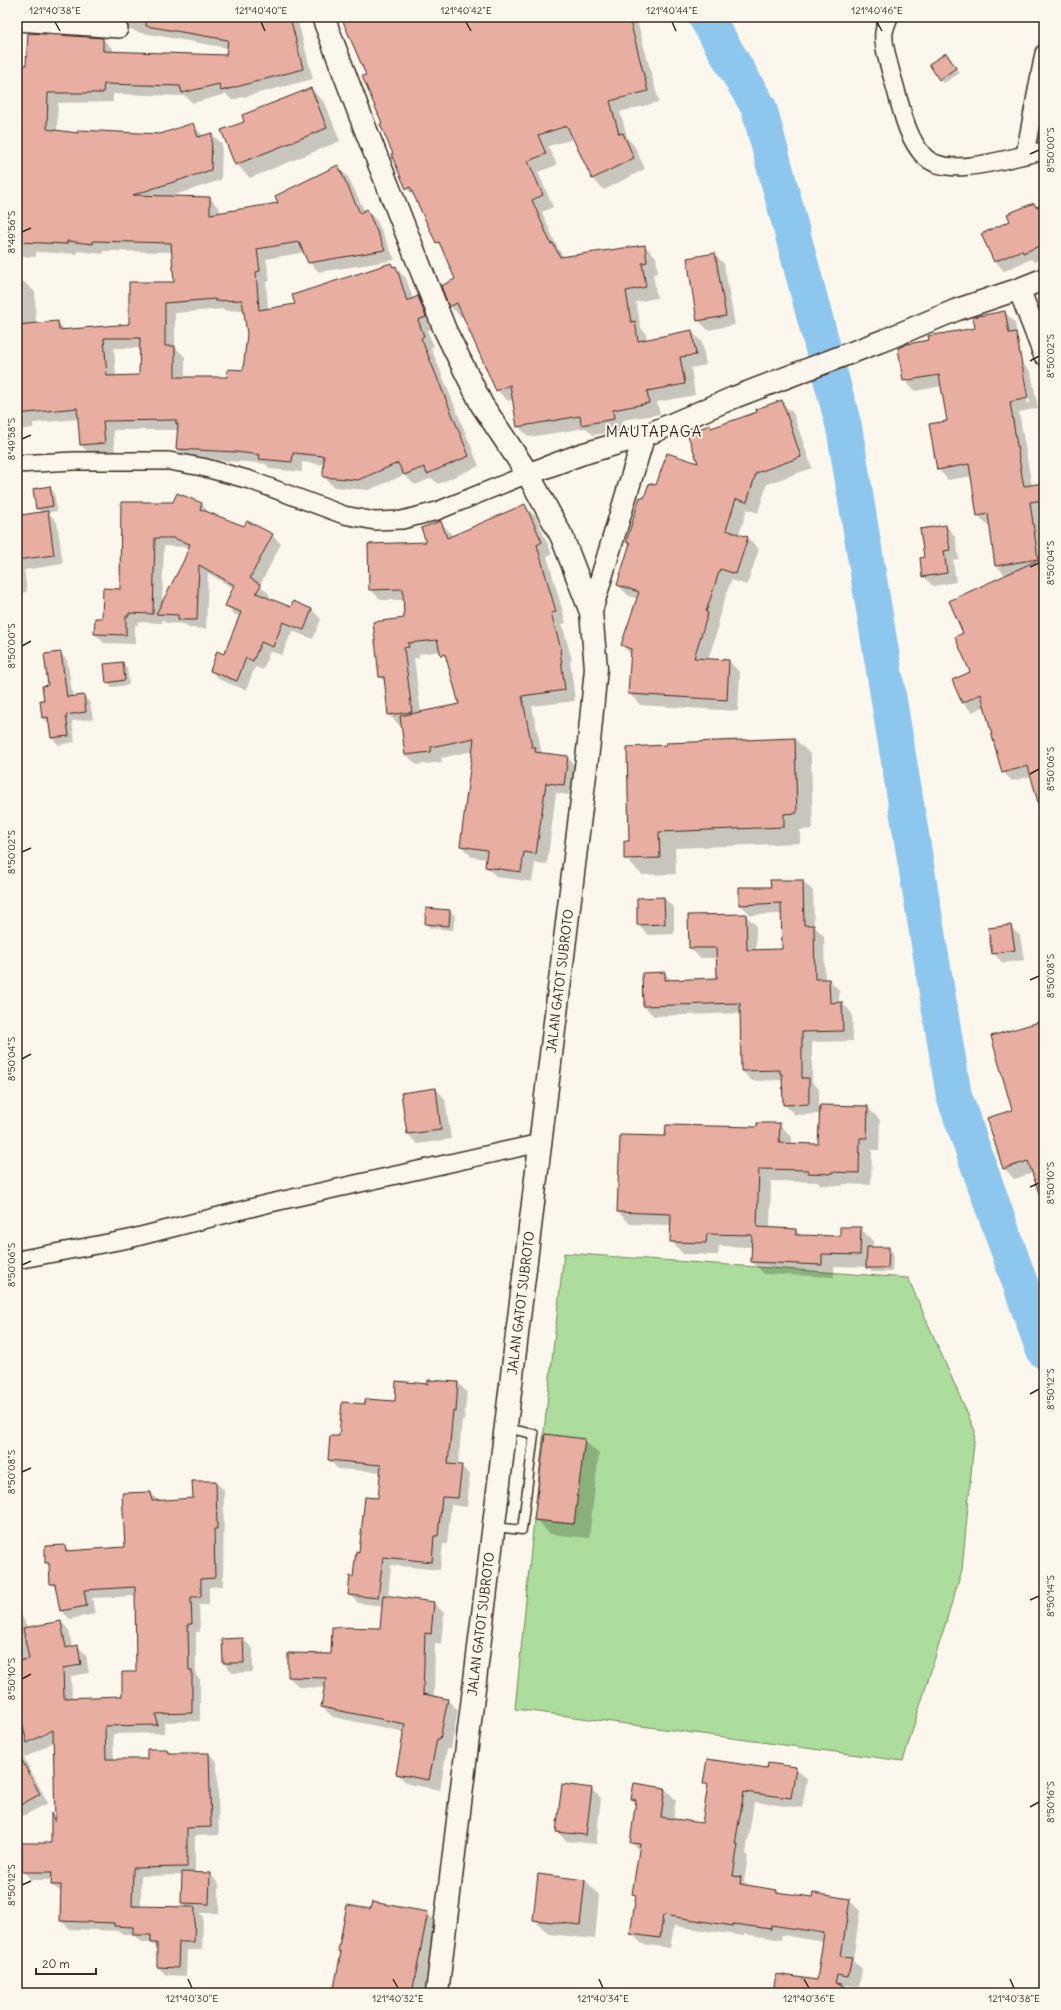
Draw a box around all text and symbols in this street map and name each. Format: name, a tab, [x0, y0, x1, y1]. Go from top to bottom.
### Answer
text: 121°40'38"E	[29, 4, 81, 17]
text: 121°40'40"E	[235, 4, 287, 17]
text: 121°40'42"E	[440, 4, 492, 17]
text: 121°40'44"E	[646, 4, 698, 17]
text: 121°40'46"E	[851, 4, 903, 17]
text: 8°50'00"S	[1044, 127, 1057, 173]
text: 8°49'56"S	[5, 210, 18, 253]
text: 8°50'02"S	[1044, 333, 1057, 378]
text: 8°49'58"S	[5, 417, 18, 460]
district label: MAUTAPAGA	[606, 422, 702, 441]
text: 8°50'04"S	[1044, 540, 1057, 585]
text: 8°50'00"S	[5, 623, 18, 669]
text: 8°50'06"S	[1044, 746, 1057, 791]
text: 8°50'02"S	[5, 829, 18, 874]
street label: JALAN GATOT SUBROTO	[543, 908, 577, 1054]
text: 8°50'08"S	[1044, 953, 1057, 998]
text: 8°50'04"S	[5, 1036, 18, 1081]
text: 8°50'10"S	[1044, 1161, 1057, 1204]
street label: JALAN GATOT SUBROTO	[504, 1230, 538, 1376]
text: 8°50'06"S	[5, 1242, 18, 1287]
text: 8°50'12"S	[1044, 1368, 1057, 1410]
text: 8°50'08"S	[5, 1449, 18, 1494]
street label: JALAN GATOT SUBROTO	[464, 1551, 498, 1697]
text: 8°50'14"S	[1044, 1575, 1057, 1617]
text: 8°50'10"S	[5, 1657, 18, 1700]
text: 8°50'16"S	[1044, 1781, 1057, 1823]
text: 8°50'12"S	[5, 1864, 18, 1906]
scale bar	[36, 1950, 96, 1976]
text: 20 m	[42, 1956, 70, 1971]
text: 121°40'30"E	[166, 1992, 218, 2005]
text: 121°40'32"E	[372, 1992, 424, 2005]
text: 121°40'34"E	[577, 1992, 629, 2005]
text: 121°40'36"E	[783, 1992, 835, 2005]
text: 121°40'38"E	[988, 1992, 1040, 2005]

